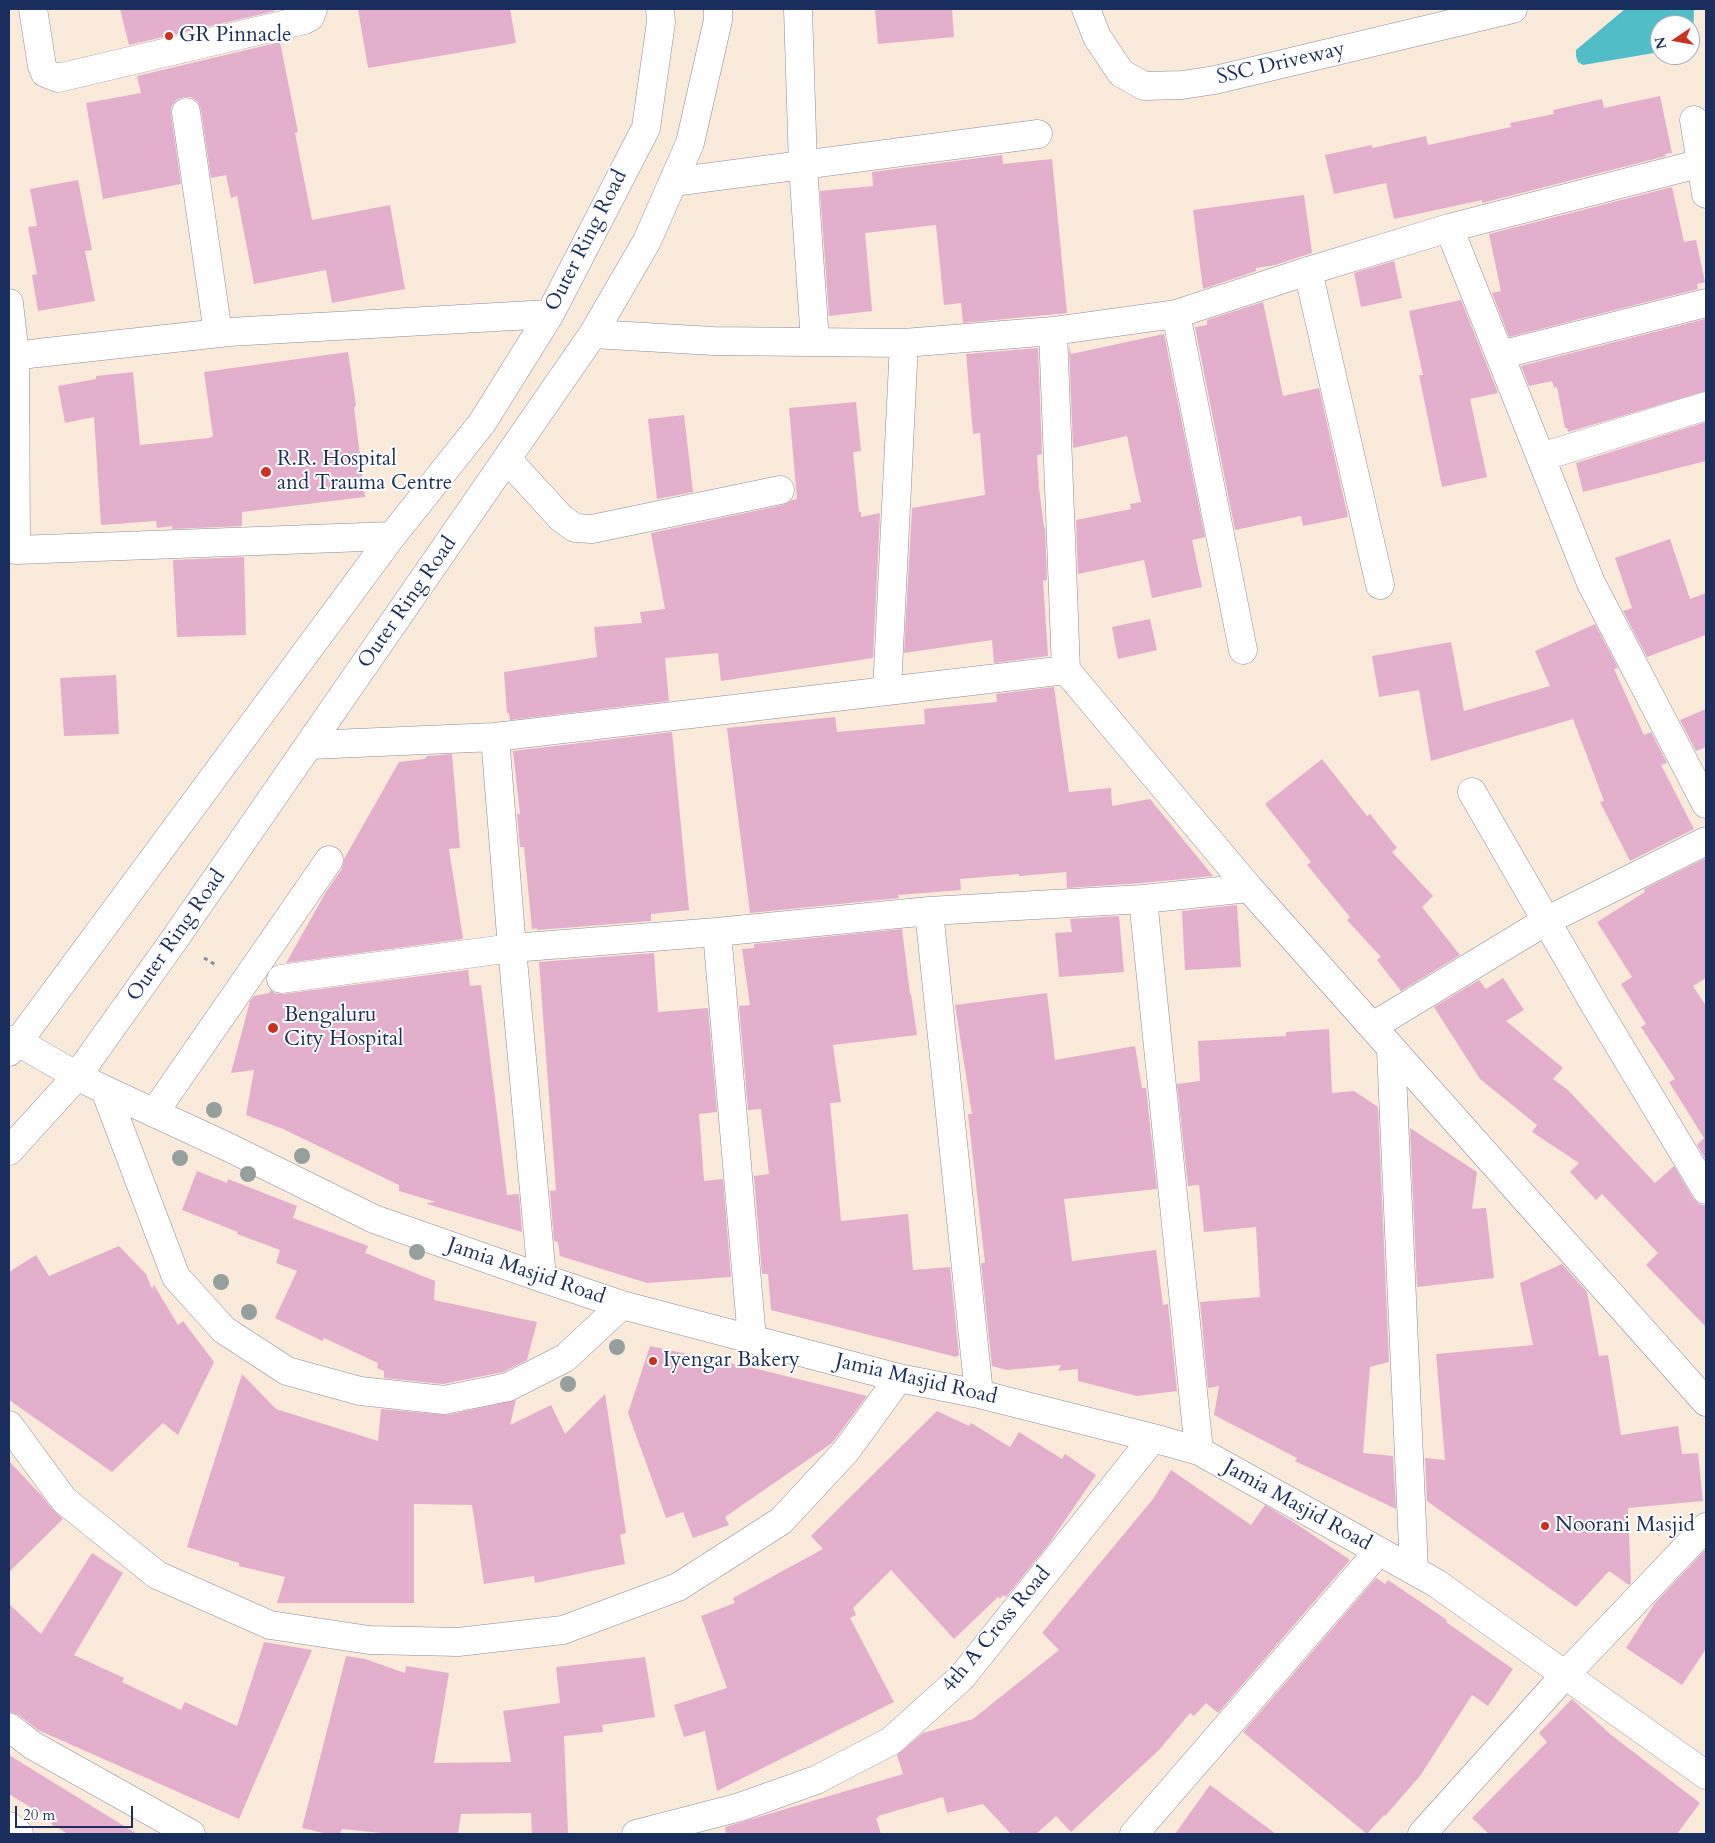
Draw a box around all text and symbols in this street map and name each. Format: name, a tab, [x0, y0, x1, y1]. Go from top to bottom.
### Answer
north arrow	[1650, 15, 1700, 65]
place label: GR Pinnacle	[179, 23, 292, 49]
marker: GR Pinnacle	[163, 30, 175, 42]
text: N	[1650, 35, 1671, 51]
street label: SSC Driveway	[1215, 37, 1347, 91]
street label: Outer Ring Road	[541, 166, 633, 316]
place label: R.R. Hospital and Trauma Centre	[277, 447, 452, 497]
marker: R.R. Hospital and Trauma Centre	[259, 465, 273, 479]
street label: Outer Ring Road	[353, 532, 463, 674]
street label: Outer Ring Road	[122, 865, 232, 1007]
place label: Bengaluru City Hospital	[284, 1003, 403, 1053]
marker: Bengaluru City Hospital	[266, 1021, 280, 1035]
street label: Jamia Masjid Road	[444, 1233, 608, 1311]
place label: Iyengar Bakery	[663, 1348, 800, 1374]
street label: Jamia Masjid Road	[833, 1349, 999, 1411]
marker: Iyengar Bakery	[647, 1355, 659, 1367]
street label: Jamia Masjid Road	[1219, 1455, 1375, 1557]
place label: Noorani Masjid	[1555, 1513, 1695, 1539]
marker: Noorani Masjid	[1539, 1520, 1551, 1532]
street label: 4th A Cross Road	[937, 1562, 1057, 1698]
scale bar	[18, 1796, 135, 1828]
text: 20 m	[23, 1805, 55, 1825]

